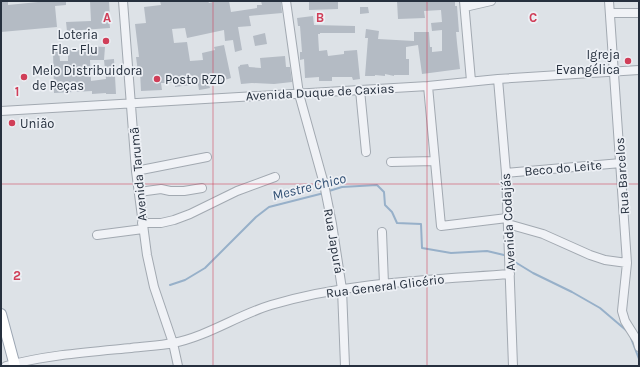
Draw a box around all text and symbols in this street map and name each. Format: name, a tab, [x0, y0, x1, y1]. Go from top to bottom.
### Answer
text: A	[103, 10, 111, 25]
text: B	[316, 10, 324, 25]
text: C	[529, 10, 537, 25]
place label: Loteria Fla - Flu	[51, 27, 98, 57]
marker: Loteria Fla - Flu	[101, 36, 111, 46]
place label: Igreja Evangélica	[556, 47, 620, 77]
marker: Igreja Evangélica	[623, 56, 633, 66]
place label: Melo Distribuidora de Peças	[32, 63, 142, 93]
marker: Melo Distribuidora de Peças	[19, 72, 29, 82]
place label: Posto RZD	[165, 72, 225, 87]
marker: Posto RZD	[152, 74, 162, 84]
street label: Avenida Duque de Caxias	[245, 81, 395, 104]
text: 1	[15, 84, 19, 99]
place label: União	[20, 116, 54, 131]
marker: União	[7, 118, 17, 128]
street label: Avenida Tarumã	[126, 126, 150, 222]
street label: Rua Barcelos	[612, 137, 632, 215]
street label: Beco do Leite	[524, 157, 603, 179]
water label: Mestre Chico	[270, 170, 348, 204]
street label: Avenida Codajás	[498, 172, 518, 271]
street label: Rua Japurá	[321, 207, 347, 275]
text: 2	[13, 268, 21, 283]
street label: Rua General Glicério	[325, 271, 445, 301]

